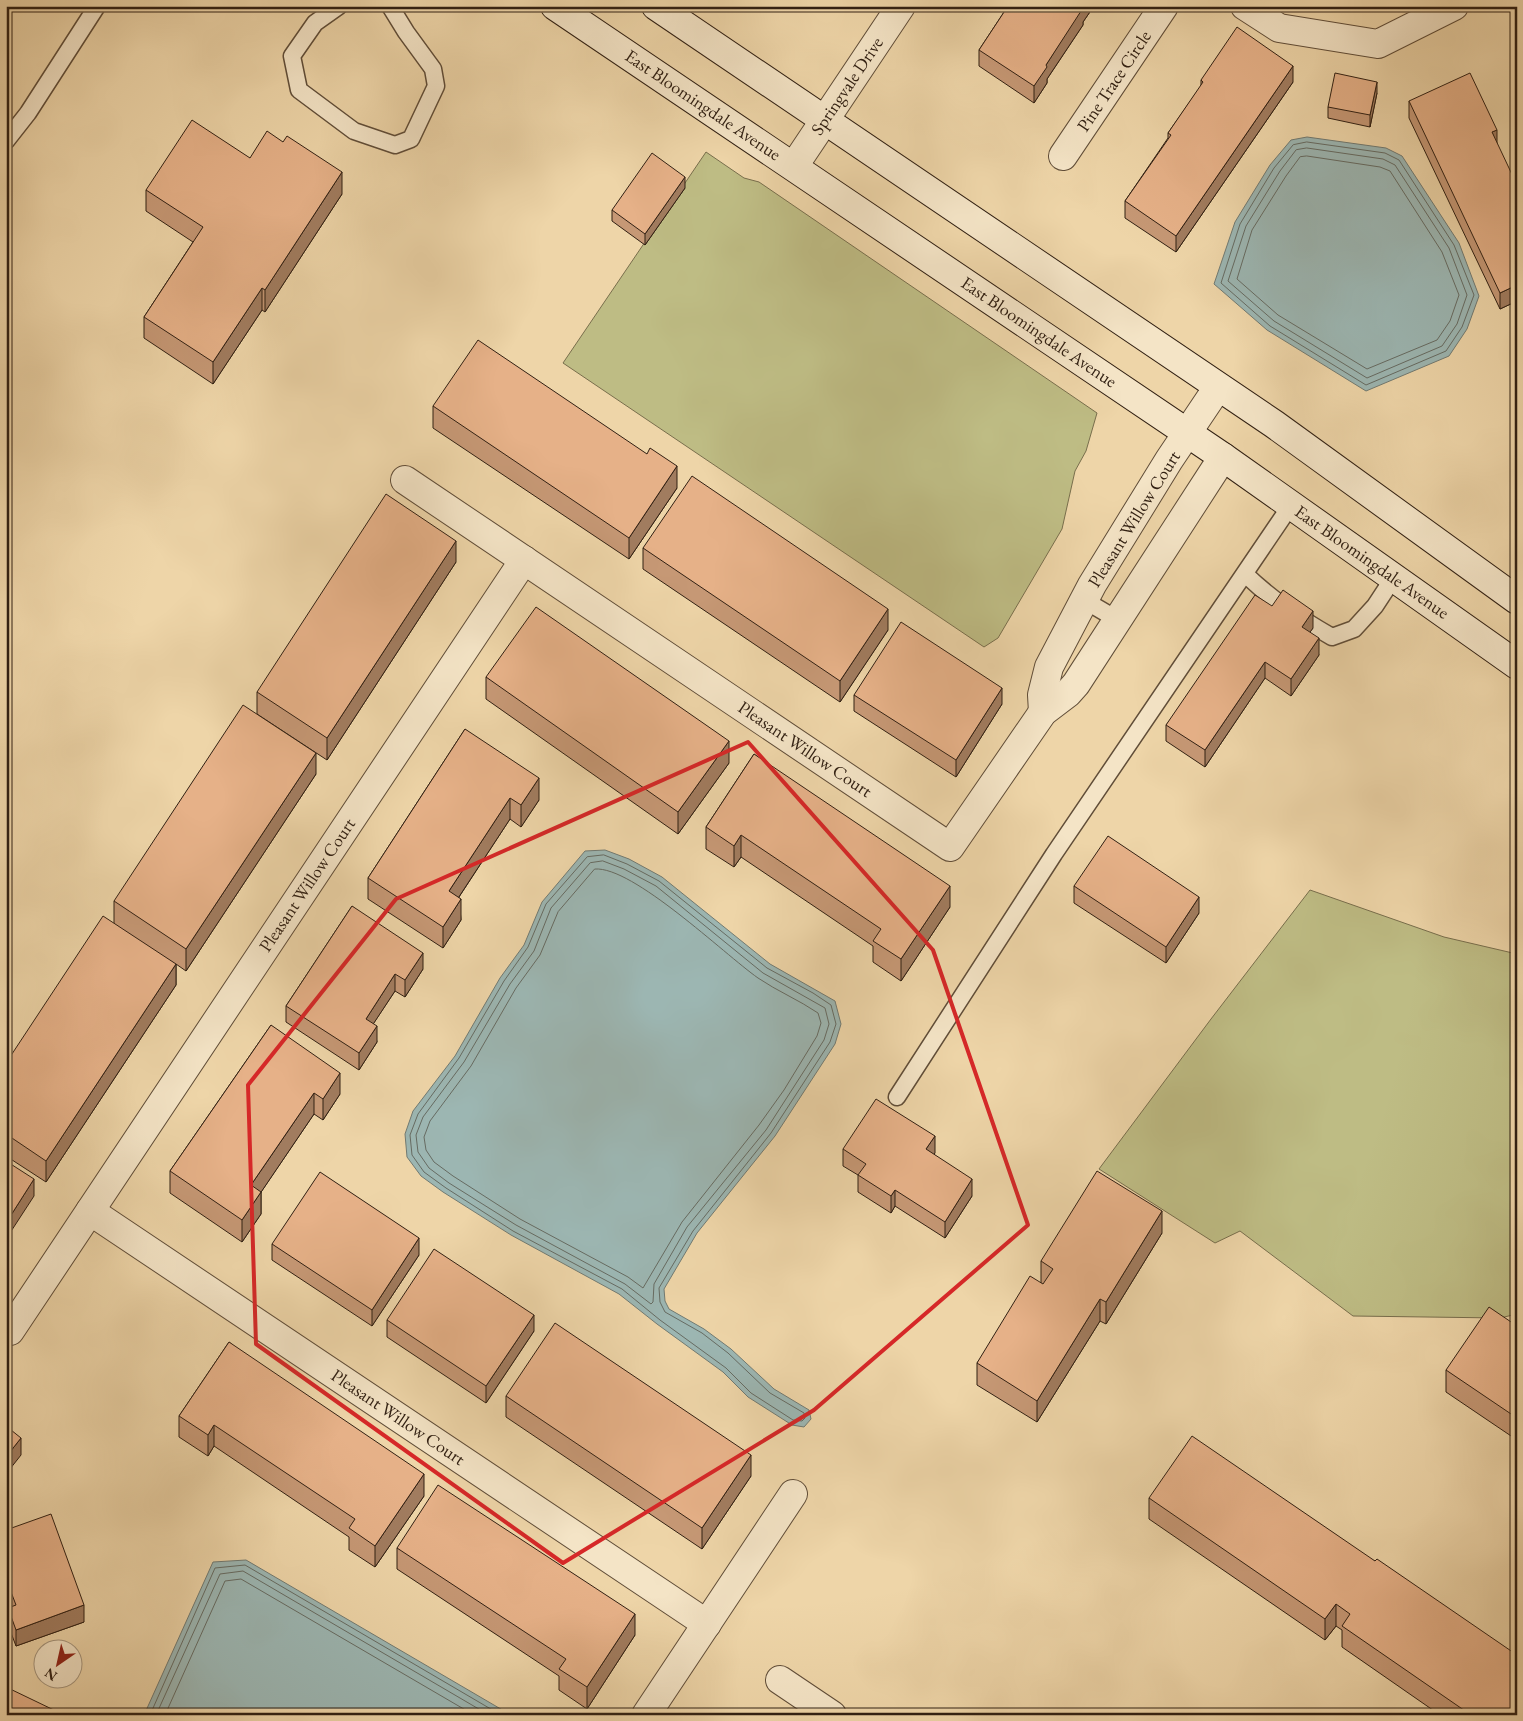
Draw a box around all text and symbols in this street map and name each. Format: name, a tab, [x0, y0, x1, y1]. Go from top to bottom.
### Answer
street label: Pine Trace Circle	[1071, 26, 1156, 136]
street label: Springvale Drive	[805, 32, 888, 139]
street label: East Bloomingdale Avenue	[621, 44, 786, 165]
street label: East Bloomingdale Avenue	[957, 271, 1122, 392]
street label: Pleasant Willow Court	[1082, 446, 1185, 591]
street label: East Bloomingdale Avenue	[1291, 500, 1454, 624]
street label: Pleasant Willow Court	[734, 695, 877, 802]
street label: Pleasant Willow Court	[253, 813, 360, 956]
street label: Pleasant Willow Court	[327, 1363, 470, 1470]
north arrow	[32, 1638, 82, 1688]
text: N	[40, 1664, 60, 1685]

